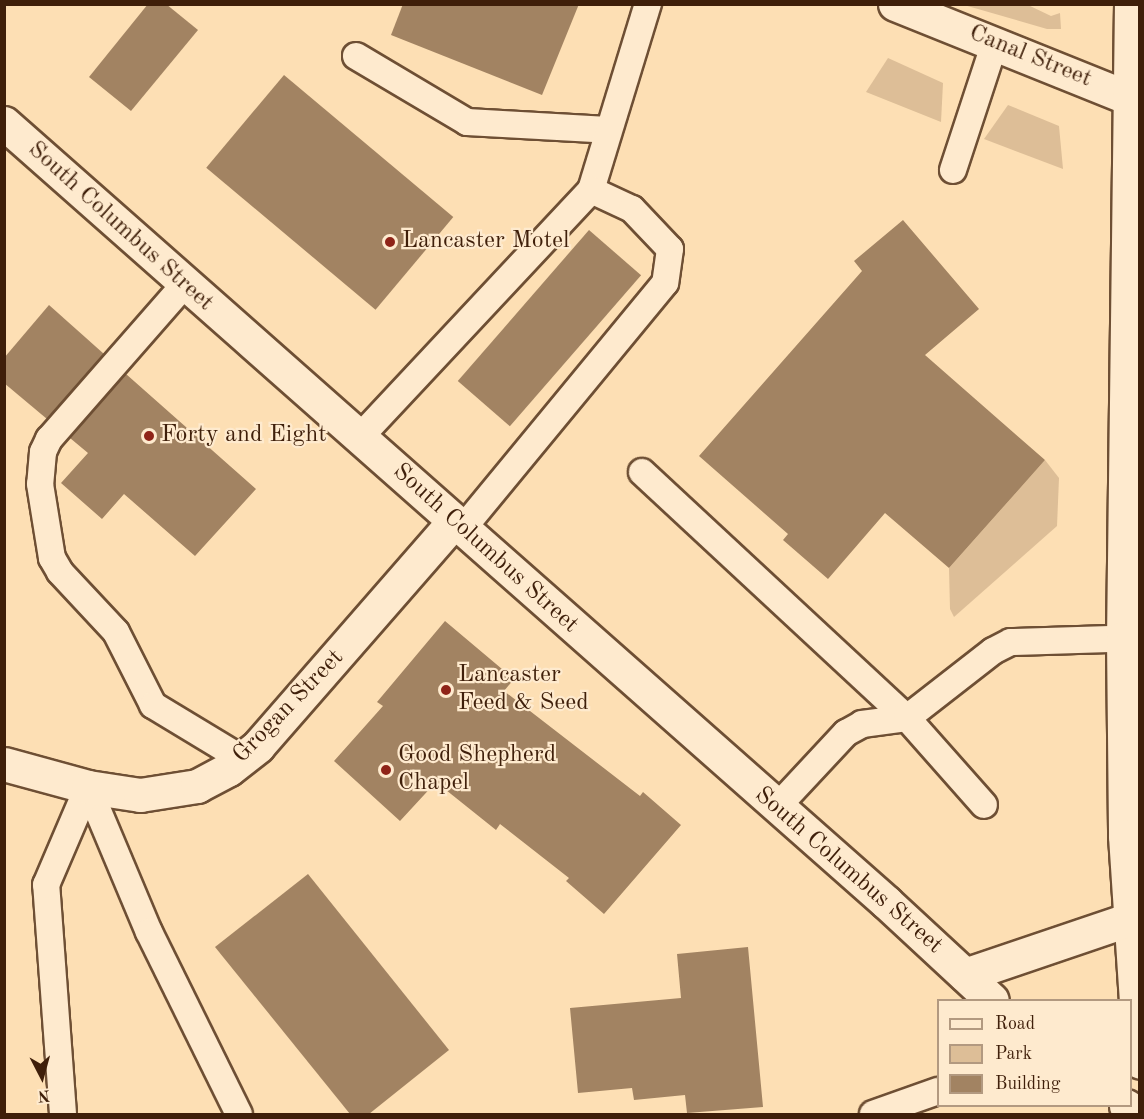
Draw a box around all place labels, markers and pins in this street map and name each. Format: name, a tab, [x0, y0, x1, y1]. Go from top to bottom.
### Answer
place label: Lancaster Motel	[402, 228, 570, 256]
marker: Lancaster Motel	[383, 235, 397, 249]
place label: Forty and Eight	[161, 422, 327, 450]
marker: Forty and Eight	[142, 429, 156, 443]
place label: Lancaster Feed & Seed	[458, 662, 589, 718]
marker: Lancaster Feed & Seed	[439, 683, 453, 697]
place label: Good Shepherd Chapel	[398, 742, 556, 798]
marker: Good Shepherd Chapel	[379, 763, 393, 777]

